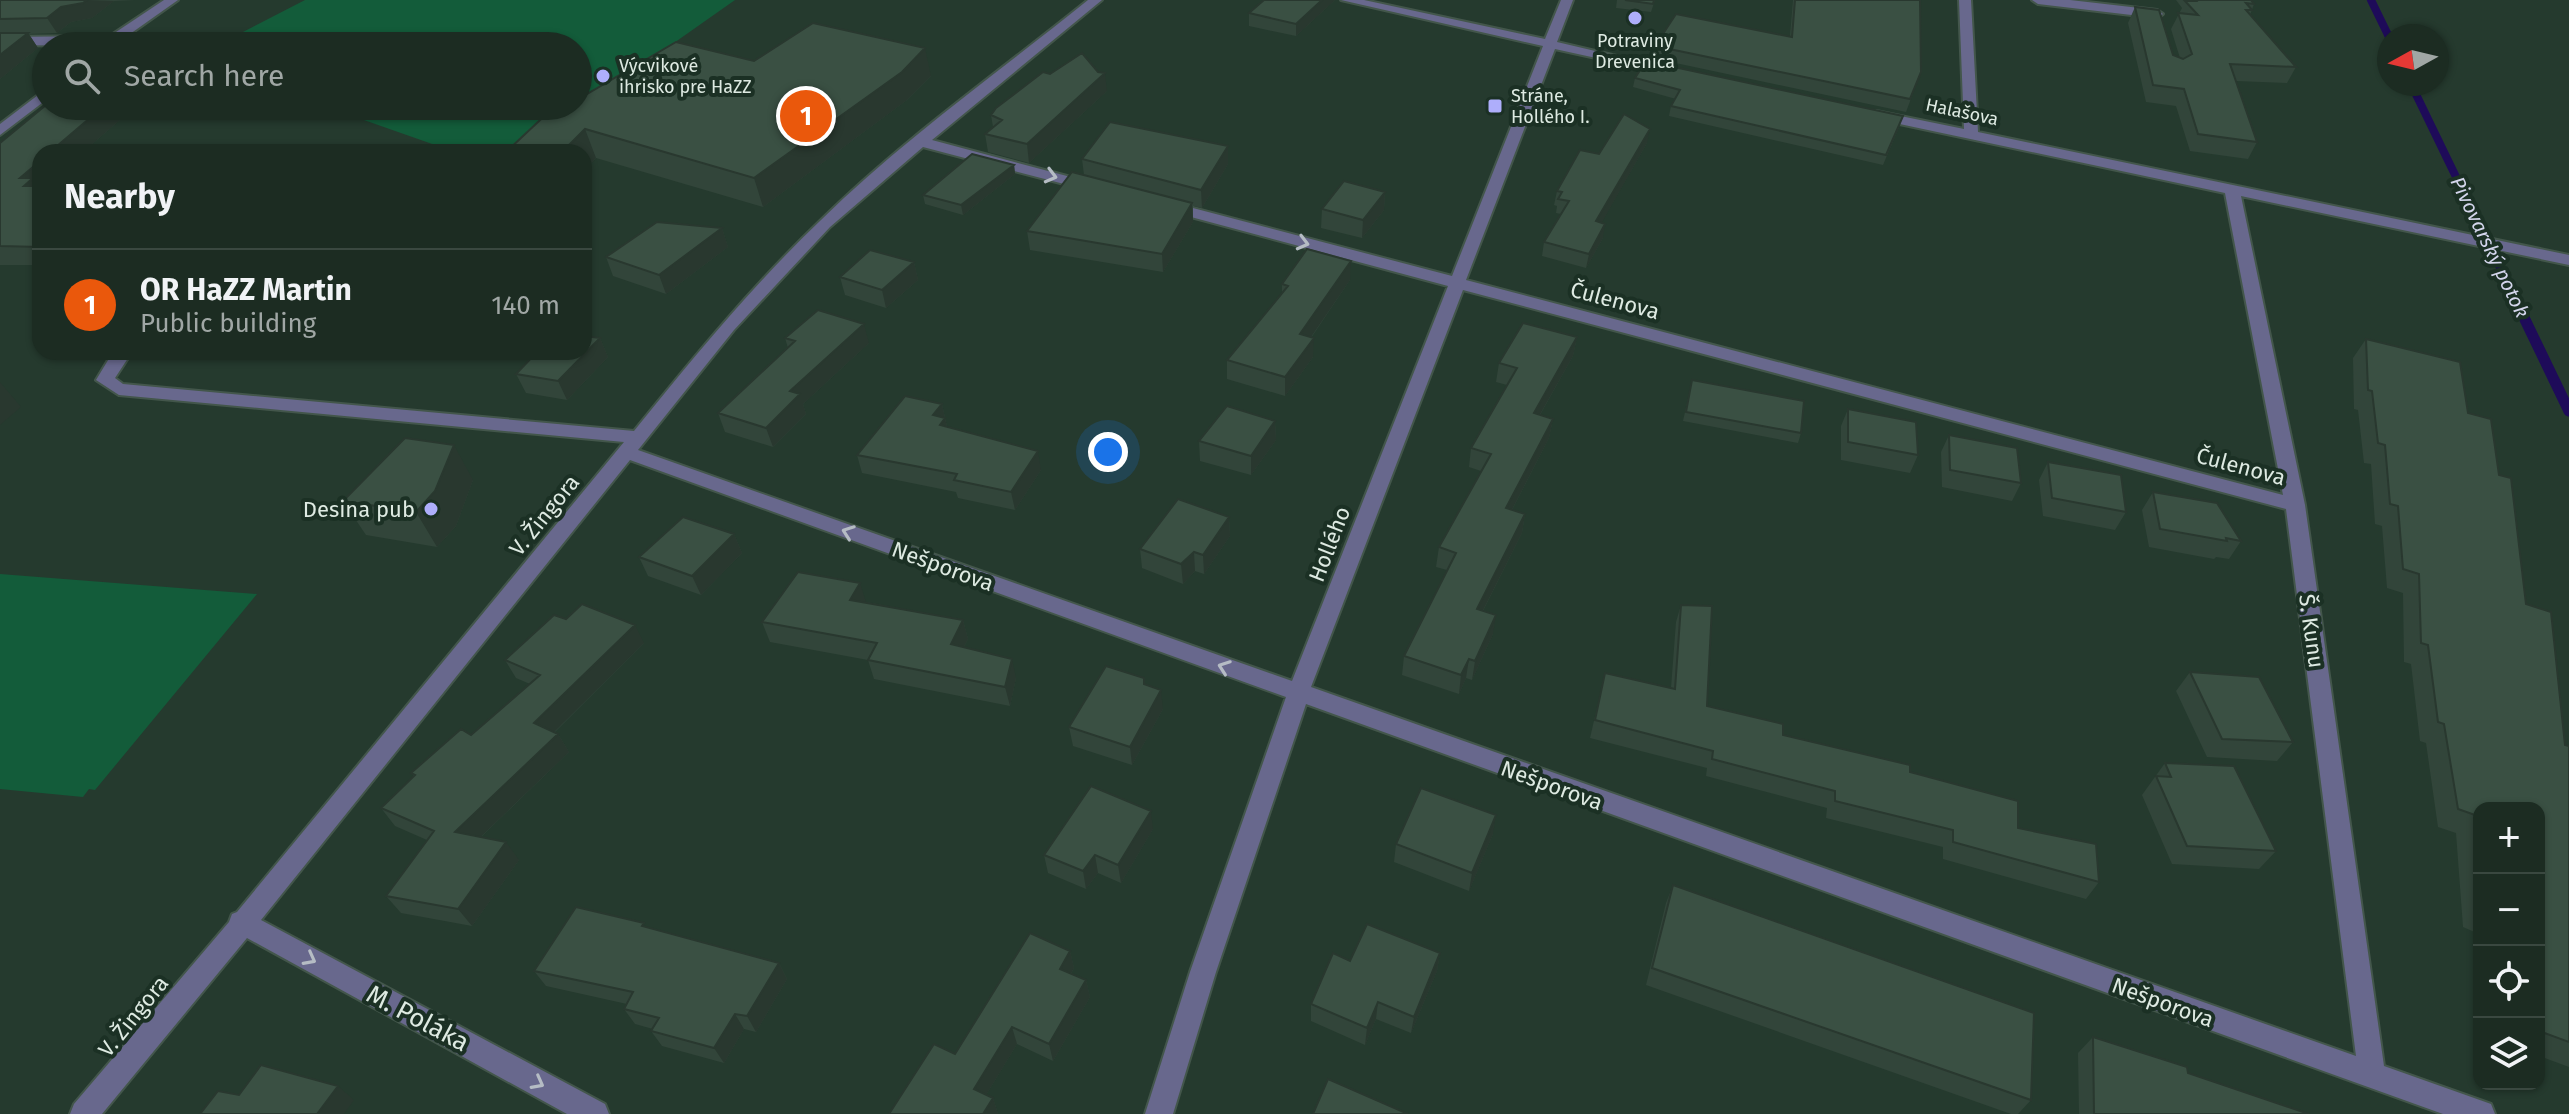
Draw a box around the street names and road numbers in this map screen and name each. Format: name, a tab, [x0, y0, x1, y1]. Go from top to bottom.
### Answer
street label: Halašova	[1924, 94, 2000, 130]
street label: Čulenova	[1567, 276, 1662, 325]
street label: Čulenova	[2193, 442, 2288, 491]
street label: V. Žingora	[504, 469, 585, 561]
street label: Hollého	[1303, 503, 1356, 586]
street label: Nešporova	[888, 536, 997, 597]
street label: Š. Kunu	[2293, 592, 2330, 670]
street label: Nešporova	[1497, 755, 1606, 816]
street label: V. Žingora	[93, 970, 174, 1062]
street label: Nešporova	[2108, 972, 2217, 1033]
street label: M. Poláka	[361, 979, 474, 1058]

